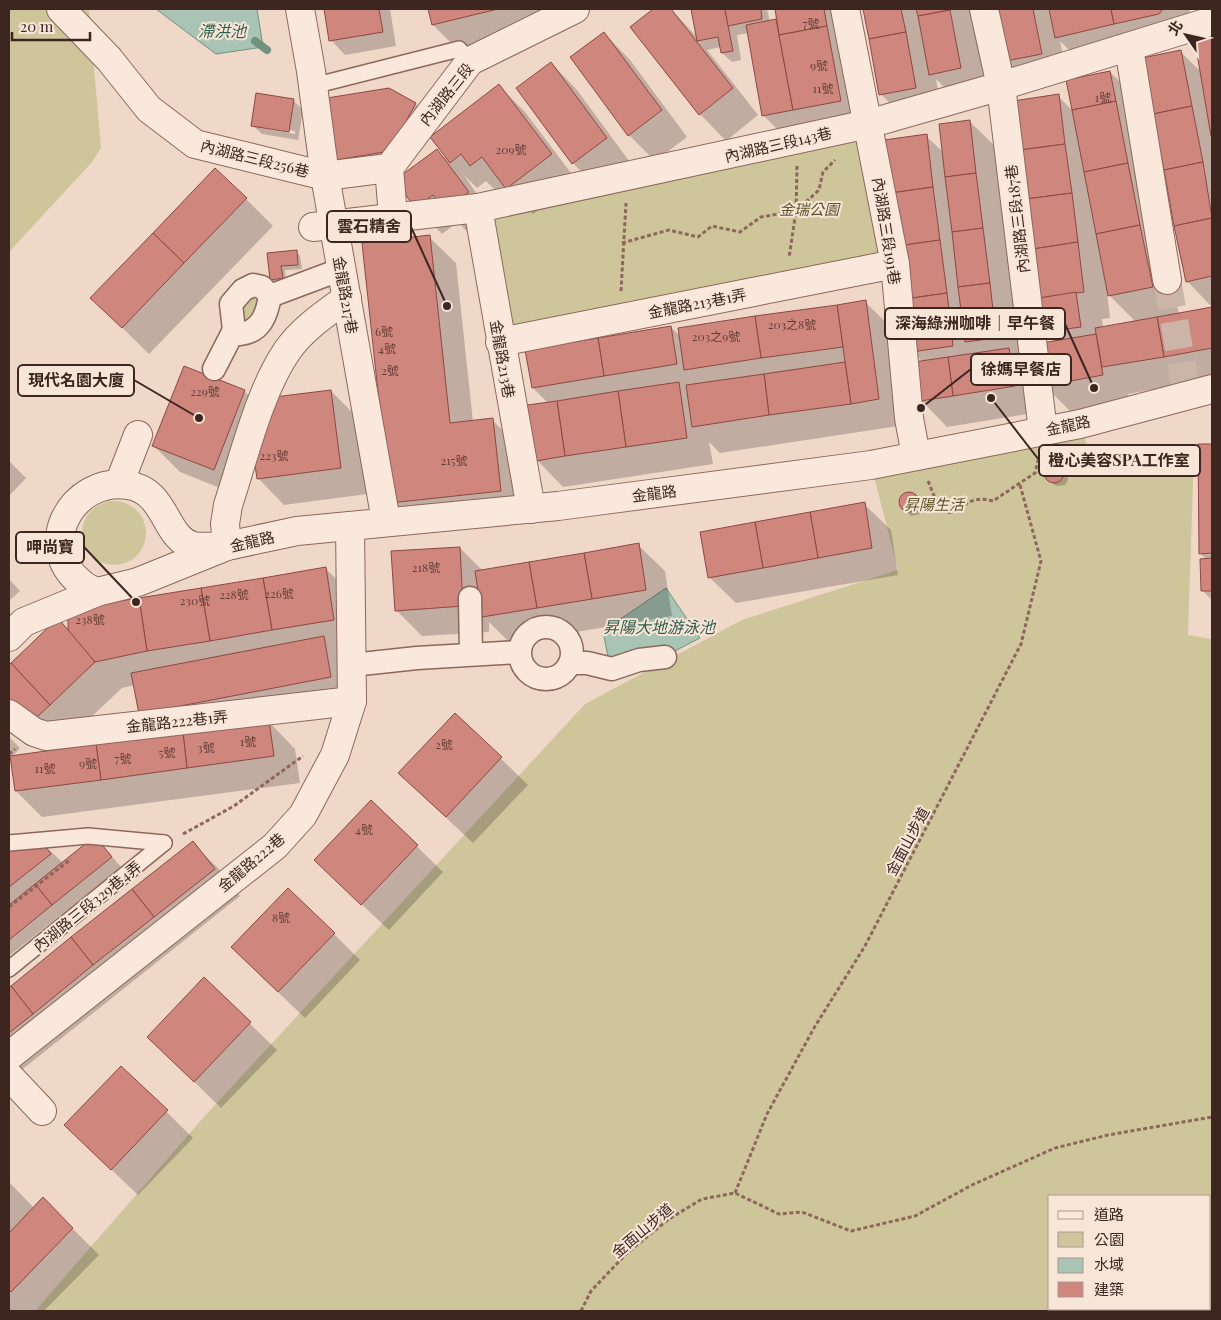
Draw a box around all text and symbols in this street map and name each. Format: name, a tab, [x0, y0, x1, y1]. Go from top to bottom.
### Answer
scale bar	[12, 10, 90, 42]
north arrow	[1161, 10, 1211, 60]
house number: 7號	[803, 15, 819, 31]
text: 20 m	[20, 16, 54, 36]
text: 北	[1163, 16, 1187, 39]
water label: 滯洪池	[198, 20, 248, 41]
house number: 9號	[810, 57, 828, 73]
street label: 內湖路三段	[415, 59, 477, 129]
house number: 11號	[813, 80, 833, 96]
house number: 1號	[1095, 89, 1111, 105]
street label: 內湖路三段143巷	[722, 122, 834, 166]
street label: 內湖路三段256巷	[199, 135, 311, 181]
house number: 209號	[495, 141, 527, 157]
street label: 內湖路三段187巷	[1000, 163, 1034, 275]
street label: 內湖路三段191巷	[869, 176, 905, 286]
park label: 金瑞公園	[779, 199, 841, 219]
callout: 雲石精舍	[327, 211, 411, 242]
text: 雲石精舍	[337, 215, 401, 236]
street label: 金龍路217巷	[329, 254, 363, 336]
street label: 金龍路213巷1弄	[646, 284, 748, 322]
callout: 深海綠洲咖啡｜早午餐	[885, 308, 1065, 339]
text: 深海綠洲咖啡｜早午餐	[895, 312, 1055, 333]
house number: 203之8號	[768, 316, 816, 332]
street label: 金龍路213巷	[486, 318, 520, 400]
house number: 6號	[375, 323, 393, 339]
house number: 203之9號	[692, 328, 740, 344]
house number: 4號	[378, 340, 396, 356]
callout: 徐媽早餐店	[971, 354, 1071, 385]
text: 徐媽早餐店	[981, 358, 1061, 379]
house number: 2號	[381, 362, 399, 378]
callout: 現代名園大廈	[18, 365, 134, 396]
text: 現代名園大廈	[28, 369, 124, 390]
house number: 229號	[190, 383, 220, 399]
street label: 金龍路	[1044, 411, 1092, 439]
callout: 橙心美容SPA工作室	[1039, 445, 1200, 476]
house number: 223號	[260, 447, 288, 463]
text: 橙心美容SPA工作室	[1048, 449, 1190, 470]
house number: 215號	[440, 452, 468, 468]
street label: 金龍路	[630, 480, 678, 506]
park label: 昇陽生活	[904, 494, 966, 514]
street label: 金龍路	[228, 526, 276, 556]
callout: 呷尚寶	[16, 532, 84, 563]
text: 呷尚寶	[26, 536, 74, 557]
house number: 218號	[412, 559, 440, 575]
house number: 226號	[264, 585, 294, 601]
house number: 228號	[219, 586, 249, 602]
house number: 230號	[180, 592, 210, 608]
house number: 238號	[75, 611, 105, 627]
water label: 昇陽大地游泳池	[603, 616, 717, 637]
street label: 金龍路222巷1弄	[125, 706, 229, 736]
house number: 1號	[240, 733, 256, 749]
house number: 2號	[435, 736, 453, 752]
house number: 3號	[197, 739, 215, 755]
house number: 5號	[159, 744, 175, 760]
house number: 7號	[115, 750, 131, 766]
house number: 9號	[79, 755, 97, 771]
house number: 11號	[35, 760, 55, 776]
street label: 金面山步道	[881, 803, 933, 879]
house number: 4號	[355, 821, 373, 837]
street label: 金龍路222巷	[213, 828, 289, 896]
street label: 內湖路三段329巷4弄	[29, 856, 145, 956]
house number: 8號	[272, 909, 290, 925]
legend	[1048, 1195, 1211, 1310]
street label: 金面山步道	[607, 1198, 677, 1262]
text: 道路	[1094, 1204, 1124, 1224]
text: 公園	[1094, 1229, 1124, 1249]
text: 水域	[1094, 1254, 1124, 1274]
text: 建築	[1094, 1279, 1124, 1299]

